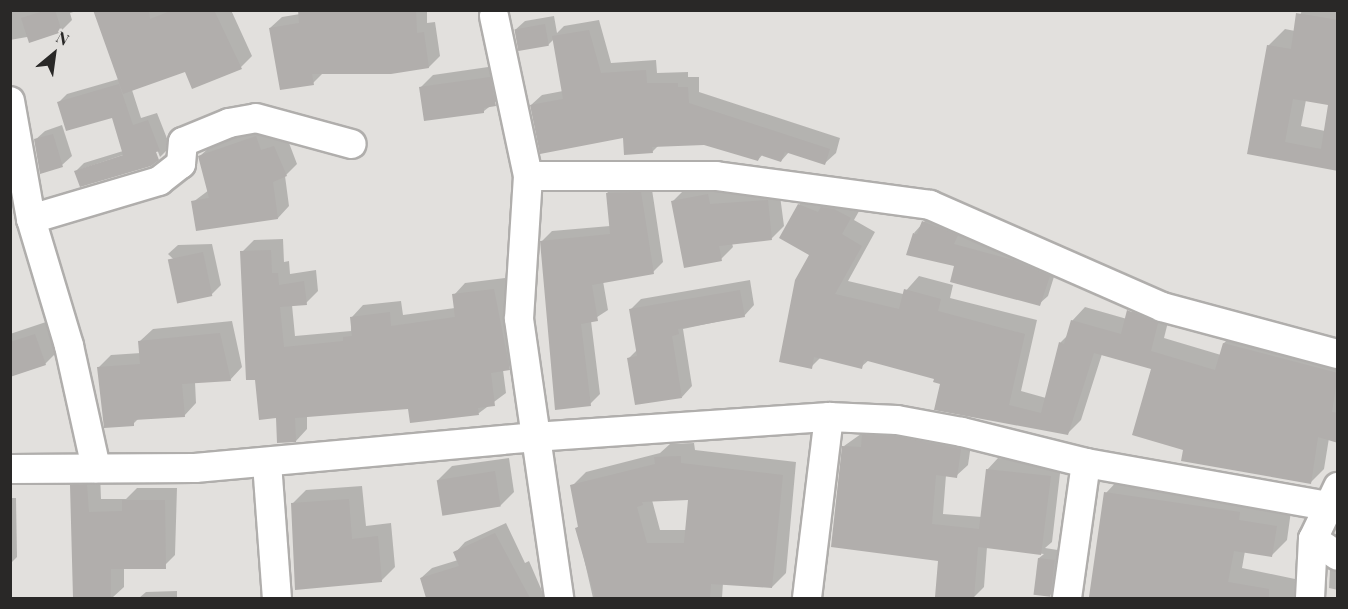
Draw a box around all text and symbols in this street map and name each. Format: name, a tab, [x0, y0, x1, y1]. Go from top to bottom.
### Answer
north arrow	[24, 24, 84, 84]
text: N	[53, 26, 73, 50]

